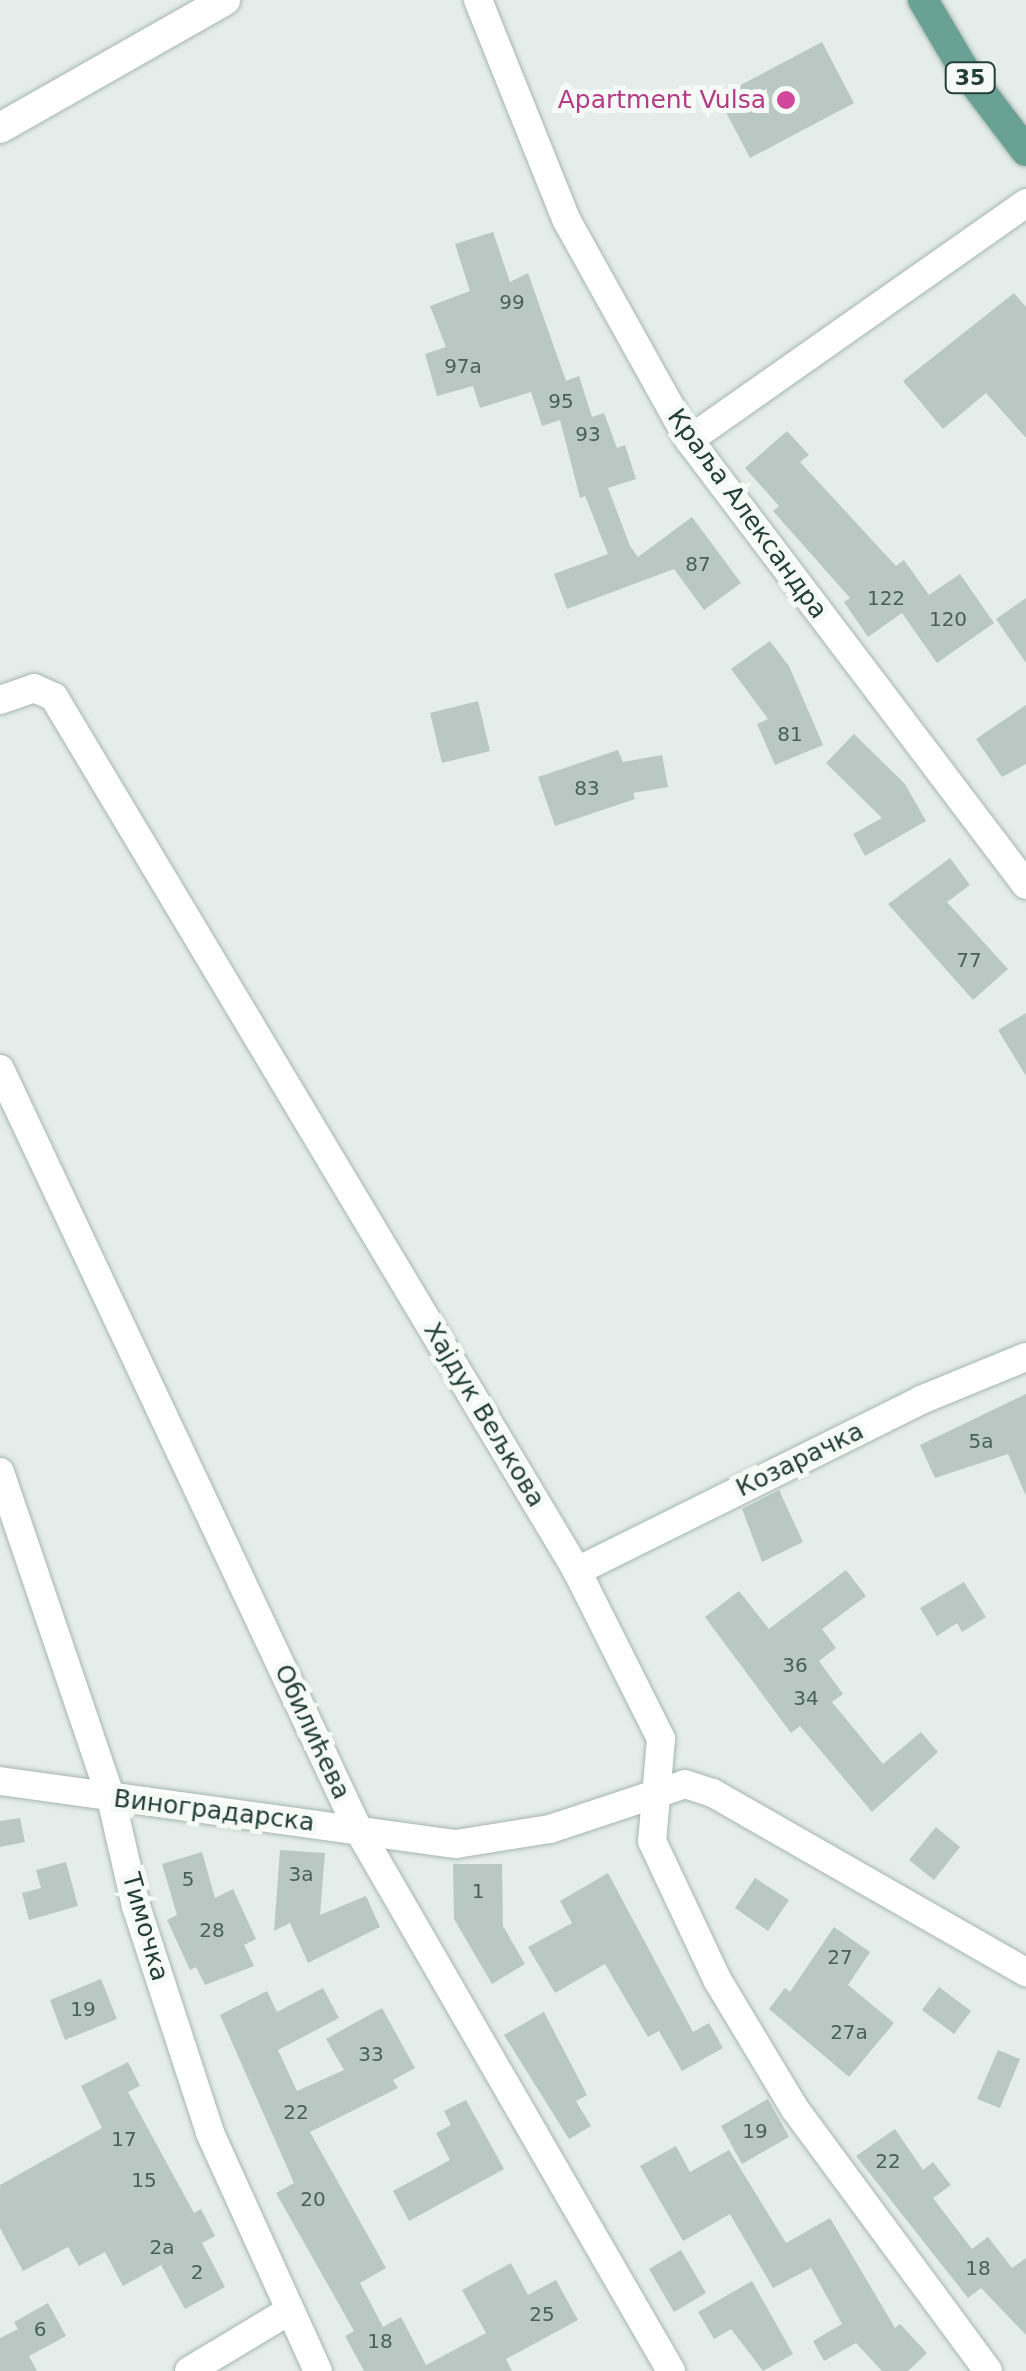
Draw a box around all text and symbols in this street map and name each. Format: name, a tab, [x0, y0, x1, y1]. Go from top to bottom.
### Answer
road number: 35	[942, 61, 998, 95]
place label: Apartment Vulsa	[558, 85, 766, 115]
marker: Apartment Vulsa	[775, 89, 797, 111]
house number: 99	[499, 290, 525, 314]
house number: 97a	[444, 354, 482, 378]
house number: 95	[548, 389, 574, 413]
street label: Краља Александра	[661, 403, 833, 625]
house number: 93	[575, 422, 601, 446]
house number: 87	[685, 552, 711, 576]
house number: 122	[867, 586, 905, 610]
house number: 120	[929, 607, 967, 631]
house number: 81	[777, 722, 803, 746]
house number: 83	[574, 776, 600, 800]
house number: 77	[956, 948, 982, 972]
street label: Хајдук Вељкова	[417, 1317, 551, 1513]
street label: Козарачка	[731, 1416, 869, 1504]
house number: 5a	[969, 1429, 993, 1453]
house number: 36	[782, 1653, 808, 1677]
street label: Обилићева	[268, 1660, 356, 1804]
house number: 34	[793, 1686, 819, 1710]
street label: Виноградарска	[112, 1784, 316, 1838]
house number: 3a	[289, 1862, 313, 1886]
house number: 5	[182, 1867, 194, 1891]
street label: Тимочка	[115, 1870, 175, 1984]
house number: 1	[472, 1879, 484, 1903]
house number: 28	[199, 1918, 225, 1942]
house number: 27	[827, 1945, 853, 1969]
house number: 19	[70, 1997, 96, 2021]
house number: 27a	[830, 2020, 868, 2044]
house number: 33	[358, 2042, 384, 2066]
house number: 22	[283, 2100, 309, 2124]
house number: 19	[742, 2119, 768, 2143]
house number: 17	[111, 2127, 137, 2151]
house number: 22	[875, 2149, 901, 2173]
house number: 15	[131, 2168, 157, 2192]
house number: 20	[300, 2187, 326, 2211]
house number: 2a	[150, 2235, 174, 2259]
house number: 18	[965, 2256, 991, 2280]
house number: 2	[191, 2260, 203, 2284]
house number: 25	[529, 2302, 555, 2326]
house number: 6	[34, 2317, 46, 2341]
house number: 18	[367, 2329, 393, 2353]

